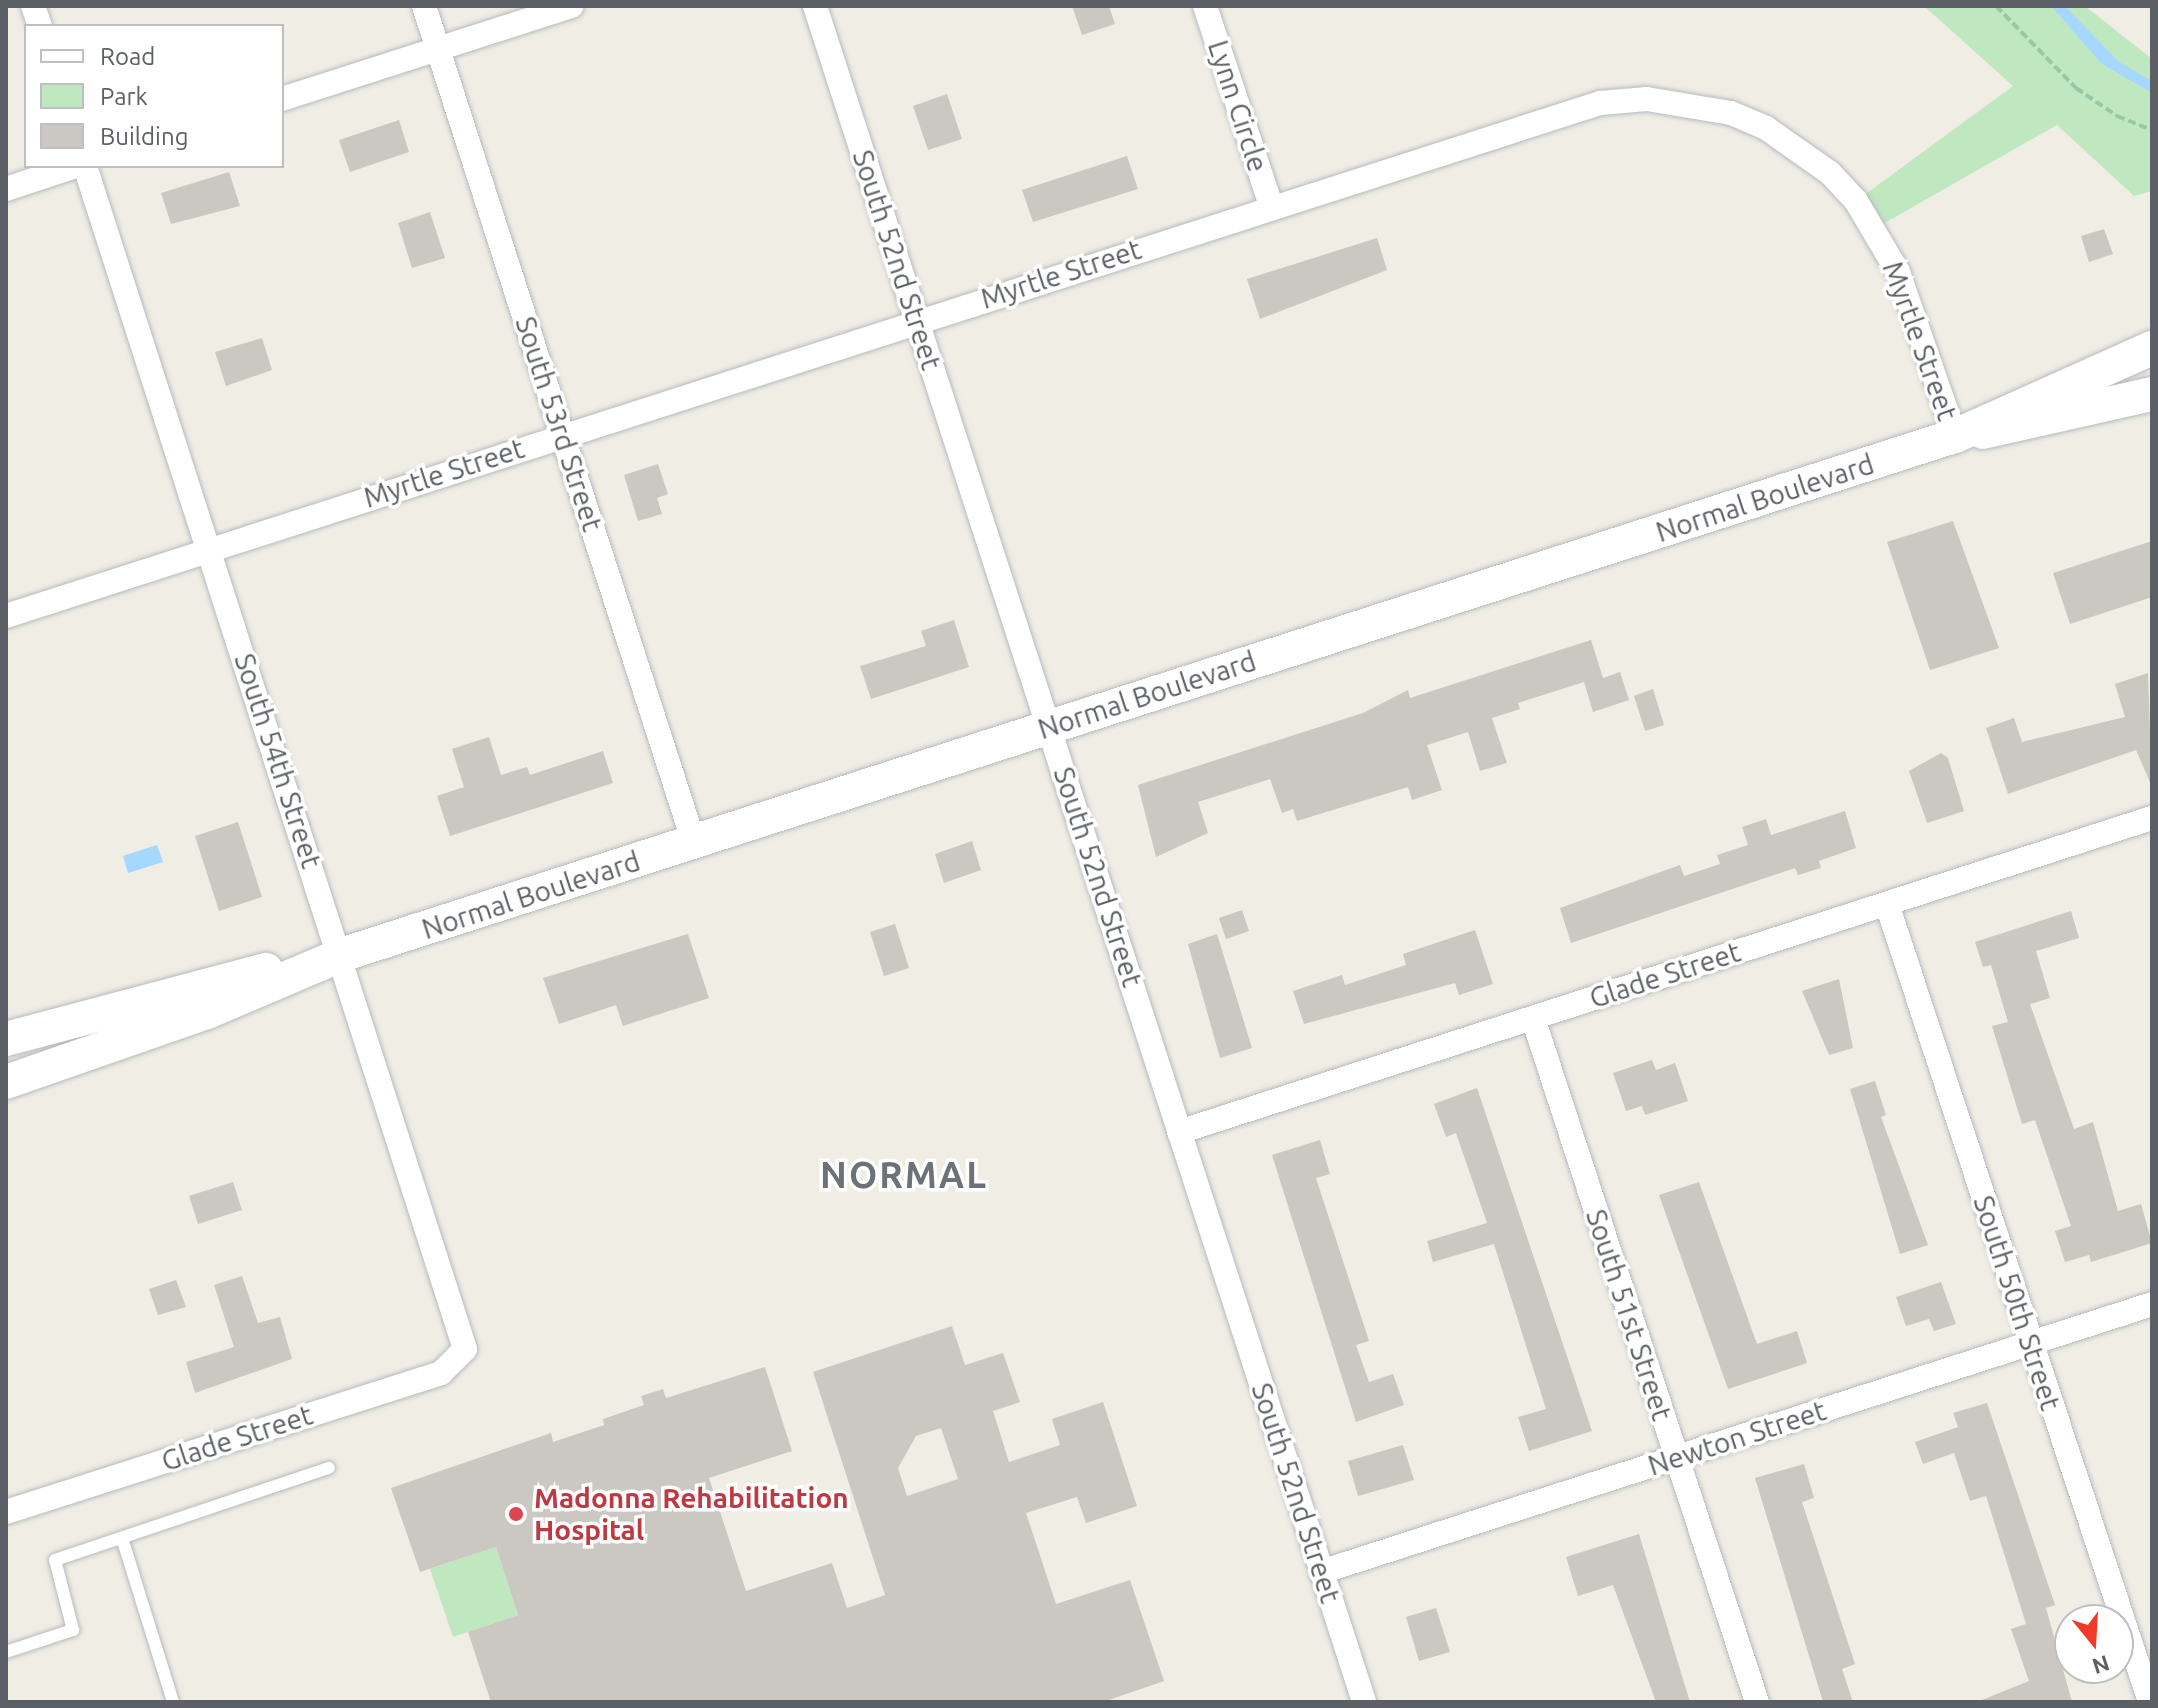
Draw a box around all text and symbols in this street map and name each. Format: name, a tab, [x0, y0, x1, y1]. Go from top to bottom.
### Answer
legend	[24, 24, 284, 168]
street label: Lynn Circle	[1201, 36, 1275, 176]
text: Road	[100, 43, 155, 70]
text: Park	[100, 83, 148, 110]
text: Building	[100, 123, 188, 150]
street label: South 52nd Street	[846, 146, 948, 374]
street label: Myrtle Street	[976, 232, 1146, 316]
street label: Myrtle Street	[1876, 257, 1964, 425]
street label: South 53rd Street	[508, 312, 610, 536]
street label: Myrtle Street	[359, 431, 529, 515]
street label: Normal Boulevard	[1652, 447, 1878, 549]
street label: Normal Boulevard	[1034, 644, 1260, 746]
street label: South 54th Street	[227, 649, 329, 873]
street label: South 52nd Street	[1047, 763, 1149, 991]
street label: Normal Boulevard	[418, 844, 644, 946]
street label: Glade Street	[1585, 935, 1745, 1015]
district label: NORMAL	[820, 1153, 988, 1197]
street label: South 50th Street	[1966, 1191, 2068, 1415]
street label: South 51st Street	[1579, 1205, 1679, 1425]
street label: South 52nd Street	[1245, 1379, 1347, 1607]
street label: Newton Street	[1644, 1393, 1830, 1483]
street label: Glade Street	[157, 1398, 317, 1478]
place label: Madonna Rehabilitation Hospital	[534, 1481, 849, 1547]
marker: Madonna Rehabilitation Hospital	[505, 1503, 527, 1525]
north arrow	[2054, 1604, 2134, 1684]
text: N	[2089, 1651, 2113, 1680]

